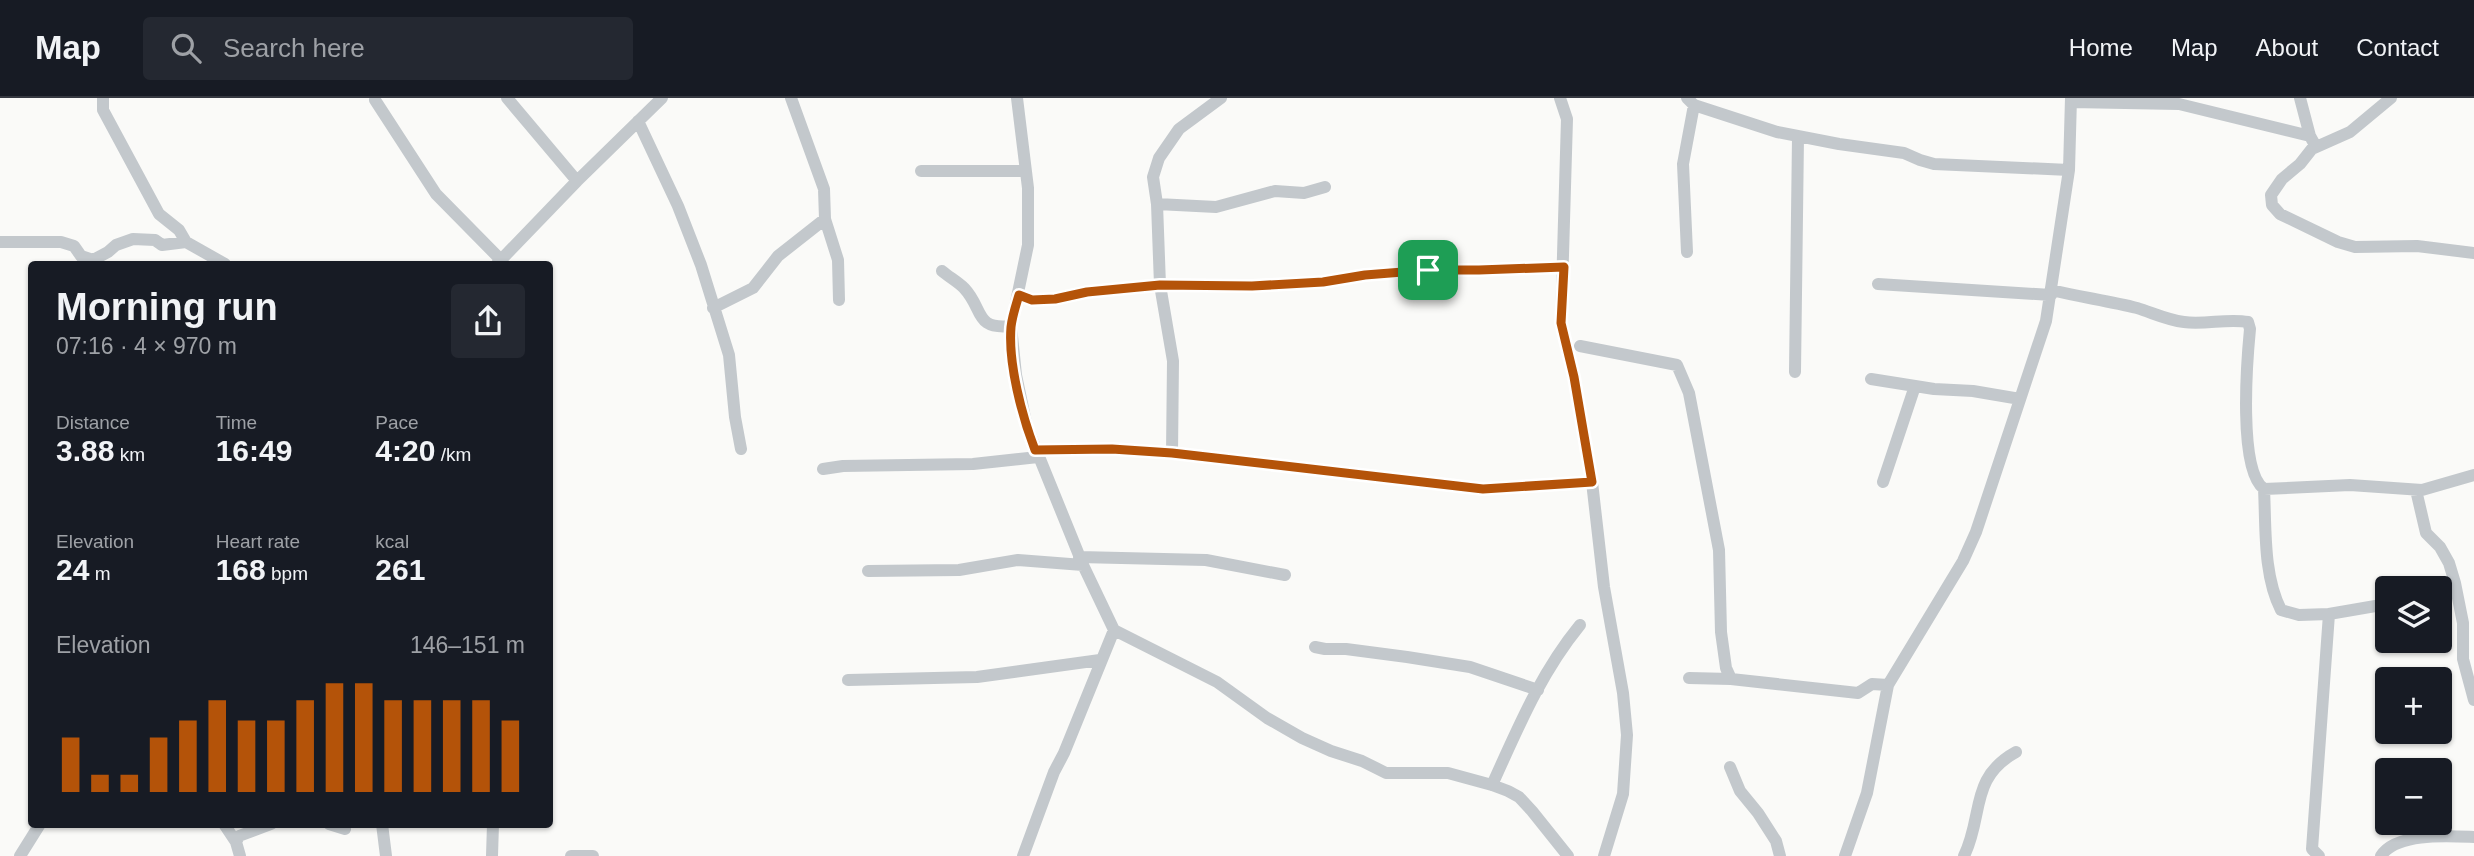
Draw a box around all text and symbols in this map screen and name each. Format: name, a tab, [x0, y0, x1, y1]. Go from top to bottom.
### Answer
search box	[143, 17, 633, 80]
text: Map	[35, 29, 101, 66]
icon: search	[167, 29, 205, 67]
text: Search here	[223, 33, 365, 63]
text: Home	[2069, 34, 2133, 61]
text: Map	[2171, 34, 2218, 61]
text: About	[2256, 34, 2318, 61]
text: Contact	[2356, 34, 2439, 61]
pin	[1398, 240, 1458, 300]
icon: arrive	[1409, 251, 1447, 289]
button: share	[451, 284, 525, 358]
text: Morning run	[56, 286, 278, 328]
text: 07:16 · 4 × 970 m	[56, 333, 237, 359]
text: Distance	[56, 412, 130, 433]
text: Time	[216, 412, 257, 433]
text: Pace	[375, 412, 419, 433]
text: 3.88	[56, 434, 114, 467]
text: 16:49	[216, 434, 292, 467]
text: 4:20	[375, 434, 435, 467]
text: km	[114, 444, 145, 465]
text: /km	[435, 444, 471, 465]
text: Elevation	[56, 531, 134, 552]
text: Heart rate	[216, 531, 300, 552]
text: kcal	[375, 531, 409, 552]
text: 24	[56, 553, 89, 586]
text: 168	[216, 553, 266, 586]
text: 261	[375, 553, 425, 586]
text: m	[89, 563, 110, 584]
text: bpm	[266, 563, 308, 584]
map controls	[2375, 576, 2452, 835]
button: layers	[2375, 576, 2452, 653]
text: Elevation	[56, 632, 151, 658]
text: 146–151 m	[410, 632, 525, 658]
button: +	[2375, 667, 2452, 744]
button: −	[2375, 758, 2452, 835]

